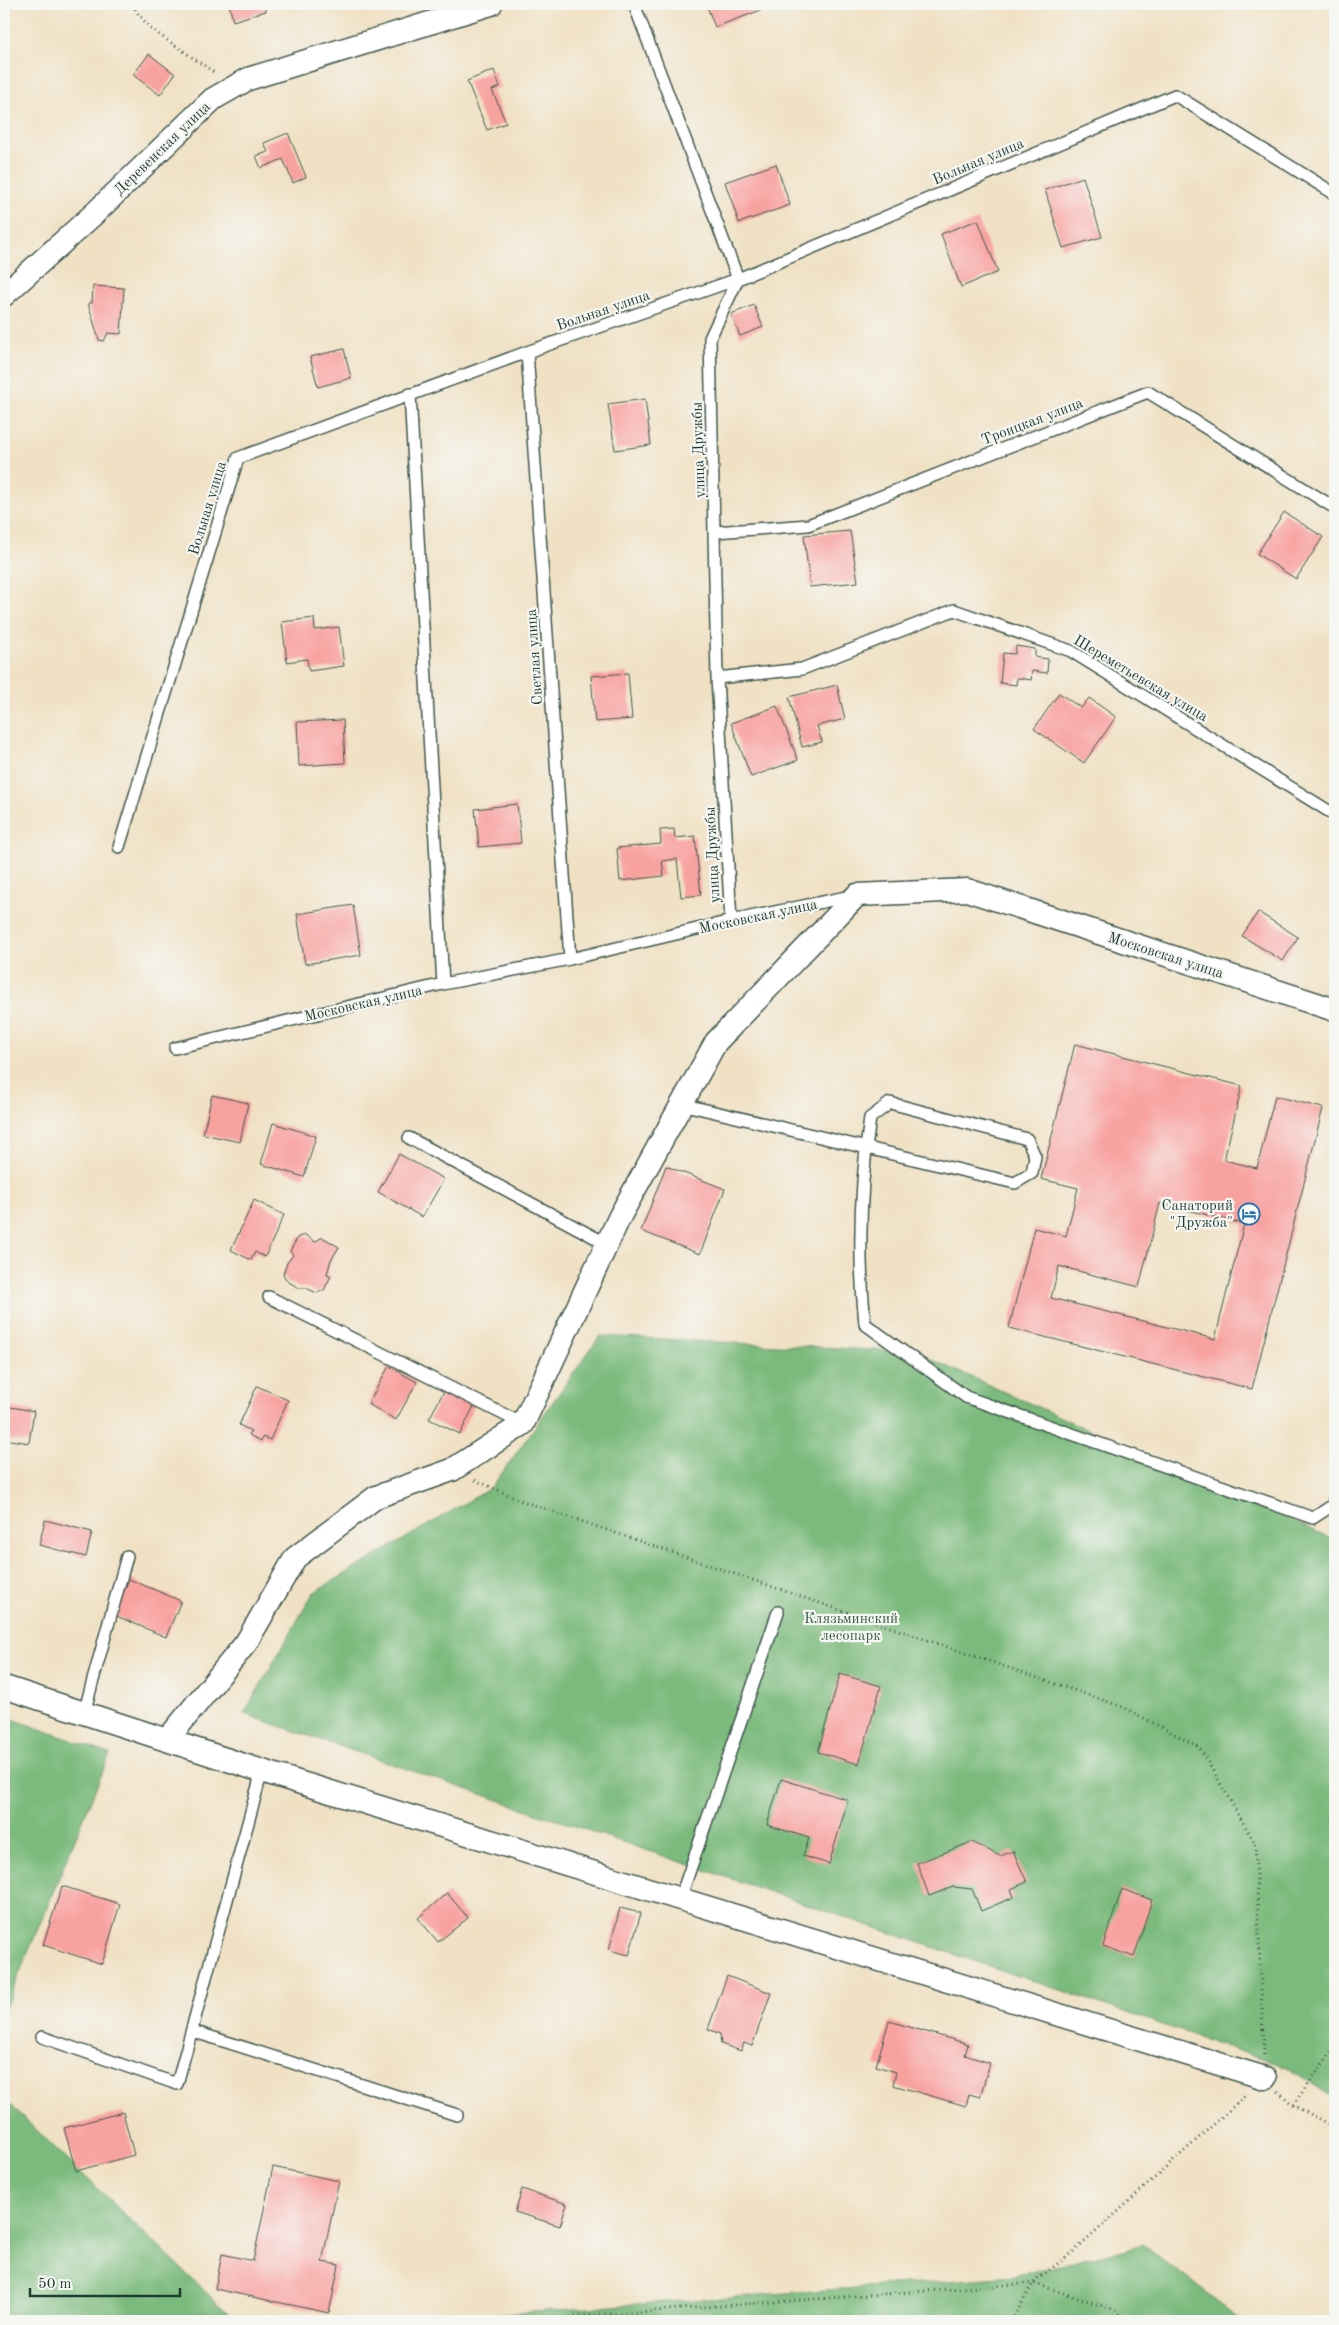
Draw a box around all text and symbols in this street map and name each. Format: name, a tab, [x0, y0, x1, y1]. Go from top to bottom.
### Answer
street label: Деревенская улица	[112, 99, 214, 199]
street label: Вольная улица	[931, 136, 1027, 188]
street label: Вольная улица	[555, 288, 653, 334]
street label: Троицкая улица	[980, 396, 1086, 449]
street label: улица Дружбы	[690, 401, 709, 499]
street label: Вольная улица	[187, 459, 230, 557]
street label: Светлая улица	[525, 608, 546, 705]
street label: Шереметьевская улица	[1071, 633, 1210, 726]
street label: улица Дружбы	[703, 806, 724, 904]
street label: Московская улица	[698, 897, 819, 937]
street label: Московская улица	[1106, 931, 1226, 982]
street label: Московская улица	[303, 983, 424, 1025]
place label: Санаторий "Дружба"	[1161, 1199, 1233, 1231]
hotel icon: Санаторий "Дружба"	[1237, 1202, 1261, 1226]
park label: Клязьминский лесопарк	[804, 1612, 898, 1644]
scale bar	[30, 2265, 180, 2297]
text: 50 m	[38, 2277, 72, 2292]

